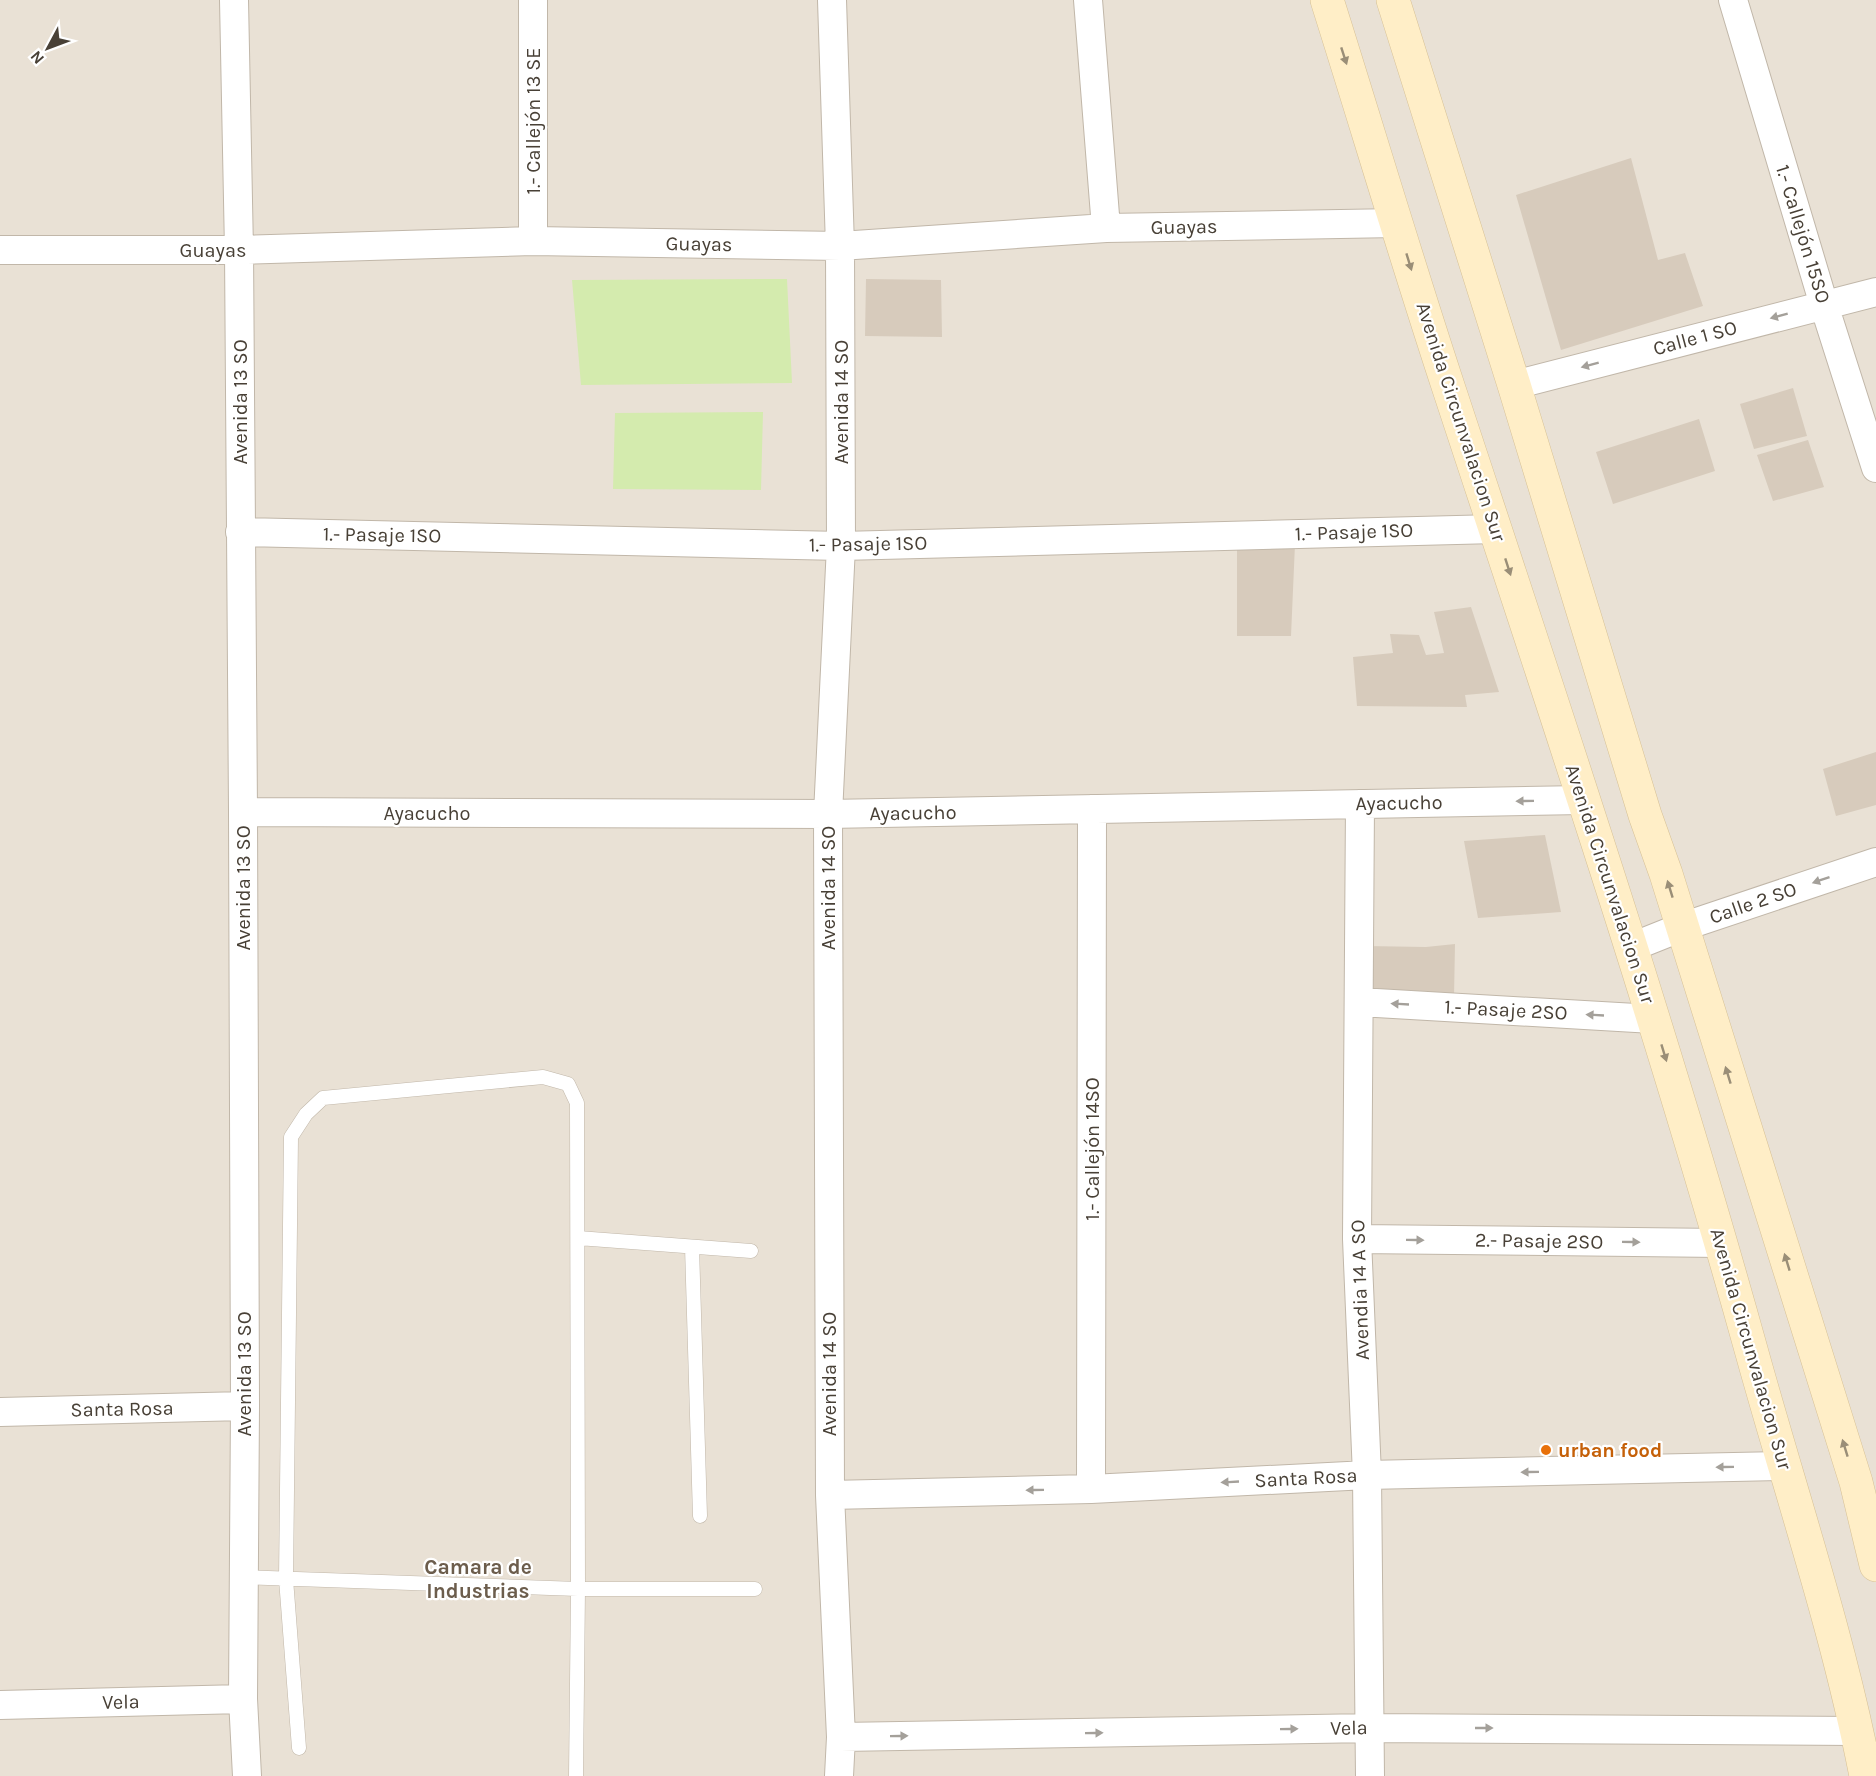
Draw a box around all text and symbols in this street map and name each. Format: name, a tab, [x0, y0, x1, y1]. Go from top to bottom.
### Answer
north arrow	[18, 18, 78, 78]
text: N	[26, 47, 48, 68]
street label: 1.- Callejón 13 SE	[522, 47, 545, 195]
one-way arrow	[1340, 47, 1350, 65]
street label: 1.- Callejón 15SO	[1771, 162, 1835, 306]
street label: Guayas	[1150, 215, 1218, 239]
street label: Guayas	[665, 232, 733, 256]
street label: Guayas	[180, 239, 246, 262]
one-way arrow	[1405, 253, 1414, 271]
street label: Avenida Circunvalacion Sur	[1411, 300, 1511, 545]
one-way arrow	[1769, 312, 1788, 322]
street label: Calle 1 SO	[1651, 316, 1739, 360]
street label: Avenida 13 SO	[229, 339, 252, 465]
street label: Avenida 14 SO	[830, 340, 853, 464]
one-way arrow	[1581, 361, 1599, 371]
street label: 1.- Pasaje 1SO	[1294, 518, 1414, 546]
street label: 1.- Pasaje 1SO	[323, 522, 441, 548]
street label: 1.- Pasaje 1SO	[809, 531, 927, 557]
one-way arrow	[1504, 558, 1514, 576]
street label: Avenida Circunvalacion Sur	[1560, 762, 1660, 1007]
street label: Ayacucho	[1355, 791, 1443, 815]
one-way arrow	[1515, 796, 1534, 806]
street label: Ayacucho	[869, 801, 957, 825]
street label: Ayacucho	[384, 802, 471, 825]
street label: Avenida 13 SO	[232, 825, 255, 951]
street label: Avenida 14 SO	[817, 826, 840, 950]
one-way arrow	[1811, 876, 1829, 886]
street label: Calle 2 SO	[1706, 877, 1800, 929]
one-way arrow	[1665, 880, 1674, 898]
street label: 1.- Pasaje 2SO	[1444, 995, 1568, 1025]
one-way arrow	[1391, 1000, 1410, 1009]
one-way arrow	[1585, 1011, 1604, 1020]
one-way arrow	[1660, 1044, 1669, 1062]
one-way arrow	[1723, 1066, 1732, 1084]
street label: 1.- Callejón 14SO	[1081, 1077, 1104, 1221]
street label: Avendia 14 A SO	[1346, 1219, 1374, 1361]
street label: Avenida Circunvalacion Sur	[1705, 1226, 1797, 1473]
street label: 2.- Pasaje 2SO	[1475, 1228, 1603, 1254]
one-way arrow	[1406, 1235, 1425, 1244]
one-way arrow	[1622, 1237, 1641, 1247]
one-way arrow	[1781, 1253, 1791, 1271]
street label: Avenida 13 SO	[233, 1311, 256, 1437]
street label: Avenida 14 SO	[818, 1312, 841, 1436]
street label: Santa Rosa	[70, 1397, 174, 1421]
place label: urban food	[1558, 1439, 1662, 1462]
one-way arrow	[1840, 1439, 1849, 1457]
marker: urban food	[1539, 1443, 1553, 1457]
one-way arrow	[1715, 1463, 1734, 1472]
street label: Santa Rosa	[1254, 1464, 1358, 1492]
one-way arrow	[1520, 1467, 1539, 1477]
one-way arrow	[1221, 1477, 1240, 1486]
one-way arrow	[1026, 1485, 1045, 1495]
district label: Camara de Industrias	[424, 1555, 532, 1603]
street label: Vela	[102, 1690, 140, 1714]
street label: Vela	[1330, 1716, 1368, 1740]
one-way arrow	[1475, 1723, 1494, 1733]
one-way arrow	[1280, 1724, 1299, 1734]
one-way arrow	[1085, 1728, 1104, 1738]
one-way arrow	[890, 1731, 909, 1741]

